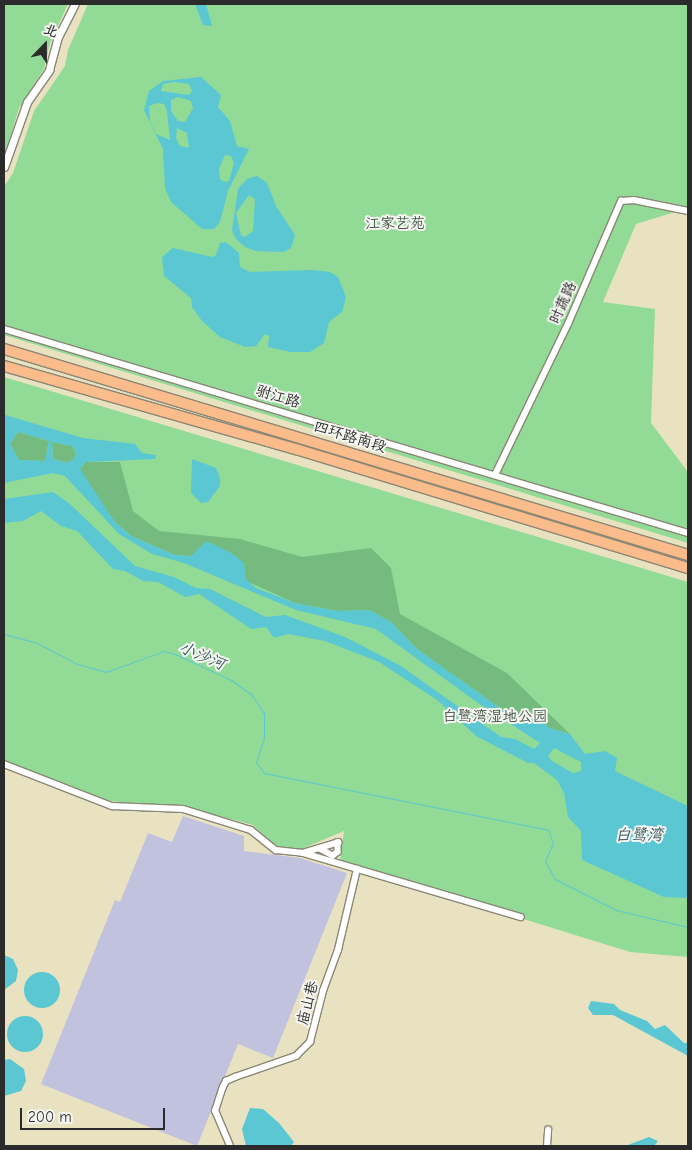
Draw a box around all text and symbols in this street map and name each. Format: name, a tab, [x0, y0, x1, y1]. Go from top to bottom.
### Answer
north arrow	[20, 20, 70, 70]
text: 北	[41, 20, 60, 41]
park label: 江家艺苑	[365, 215, 425, 233]
street label: 时蔬路	[546, 279, 580, 327]
street label: 驸江路	[254, 382, 302, 412]
street label: 四环路南段	[312, 417, 388, 457]
water label: 小沙河	[176, 638, 228, 674]
park label: 白鹭湾湿地公园	[443, 708, 547, 726]
water label: 白鹭湾	[615, 825, 663, 845]
street label: 庙山巷	[294, 979, 322, 1027]
scale bar	[22, 1098, 168, 1130]
text: 200 m	[28, 1108, 72, 1126]

